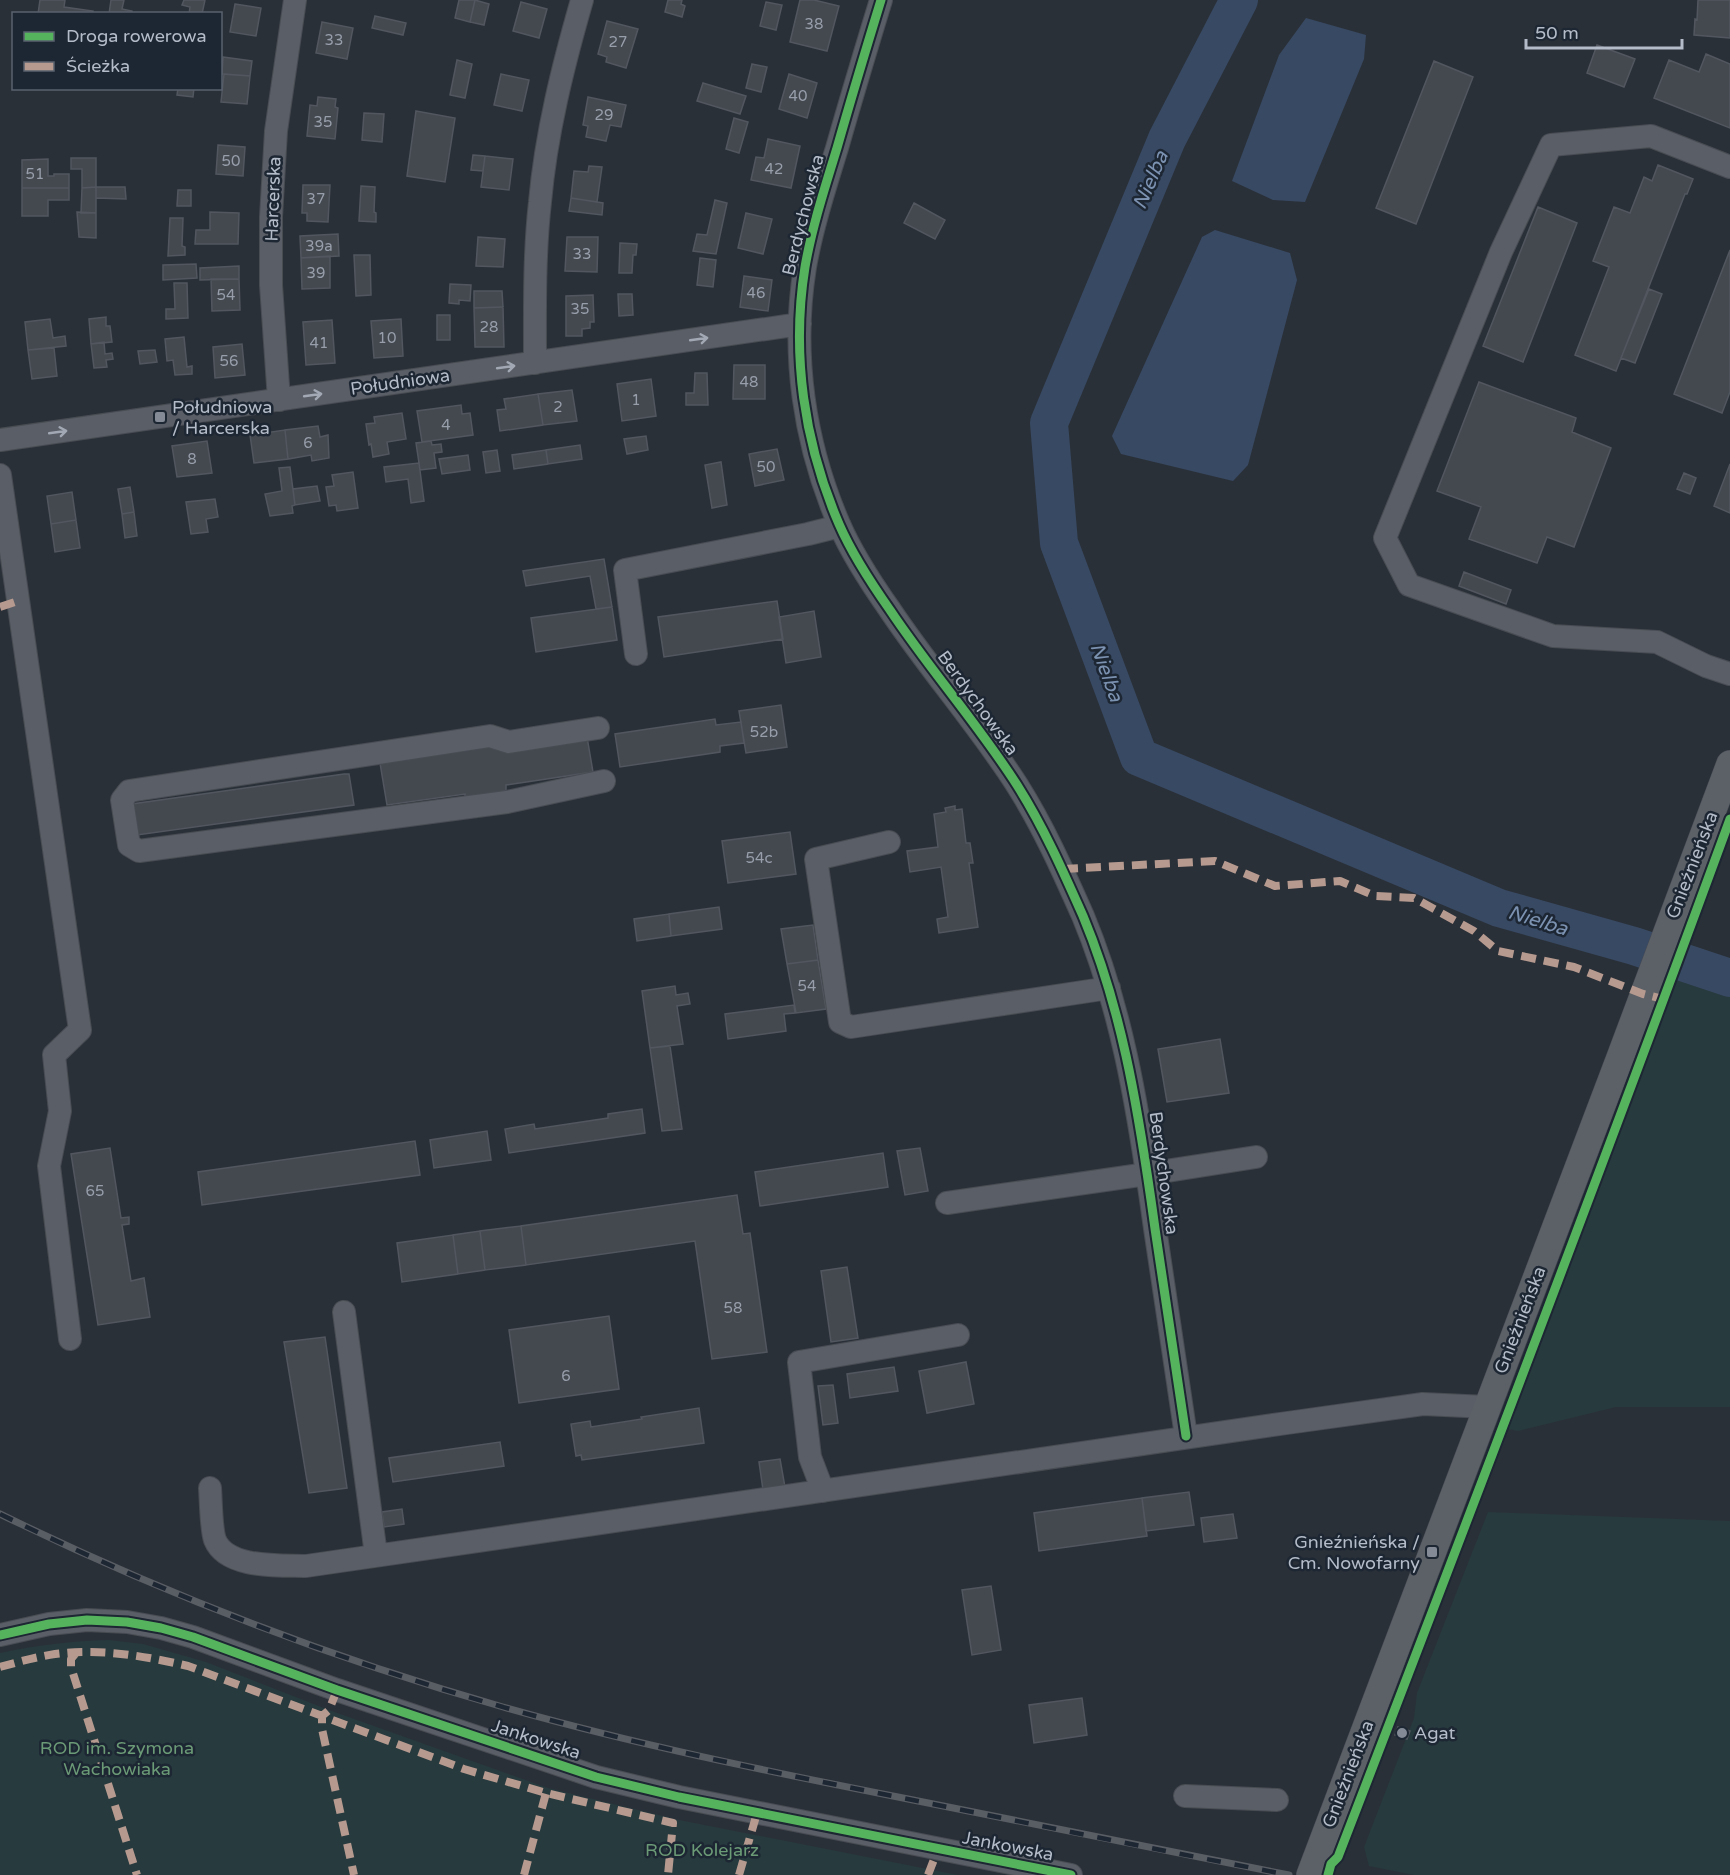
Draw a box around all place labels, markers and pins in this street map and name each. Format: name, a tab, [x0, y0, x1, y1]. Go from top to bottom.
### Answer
place label: Południowa / Harcerska	[172, 396, 272, 439]
marker: Południowa / Harcerska	[153, 410, 167, 424]
place label: Gnieźnieńska / Cm. Nowofarny	[1288, 1531, 1420, 1574]
marker: Gnieźnieńska / Cm. Nowofarny	[1425, 1545, 1439, 1559]
place label: Agat	[1414, 1722, 1455, 1744]
marker: Agat	[1395, 1726, 1409, 1740]

